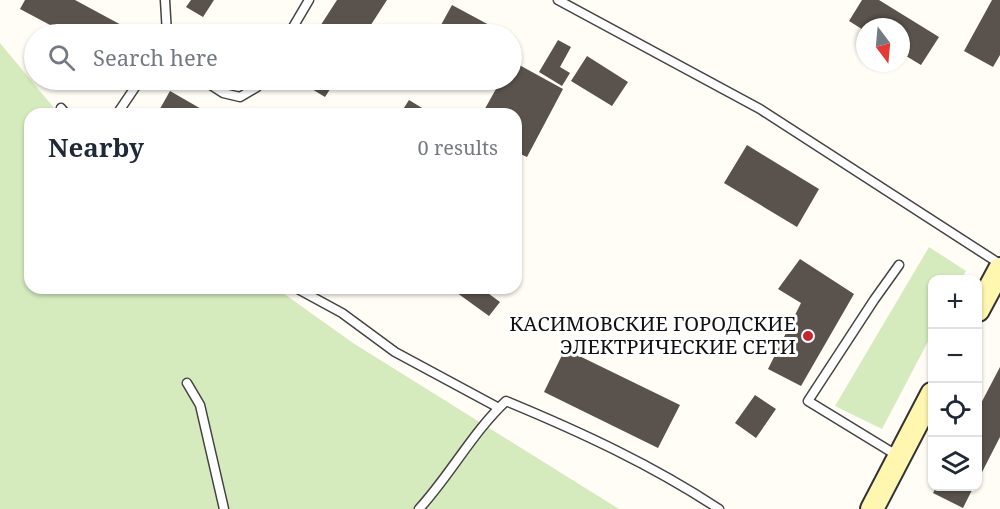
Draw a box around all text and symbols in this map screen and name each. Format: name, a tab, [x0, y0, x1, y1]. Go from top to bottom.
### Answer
north arrow	[856, 18, 910, 72]
search box	[24, 24, 522, 90]
icon: search	[45, 41, 78, 74]
text: Search here	[93, 42, 218, 72]
text: Nearby	[48, 129, 144, 165]
text: 0 results	[418, 134, 498, 161]
map controls	[928, 275, 982, 491]
button: +	[928, 275, 982, 329]
place label: КАСИМОВСКИЕ ГОРОДСКИЕ ЭЛЕКТРИЧЕСКИЕ СЕТИ	[509, 310, 796, 360]
marker: КАСИМОВСКИЕ ГОРОДСКИЕ ЭЛЕКТРИЧЕСКИЕ СЕТИ	[801, 329, 815, 343]
button: −	[928, 329, 982, 383]
button: locate	[928, 383, 982, 437]
button: layers	[928, 437, 982, 491]

